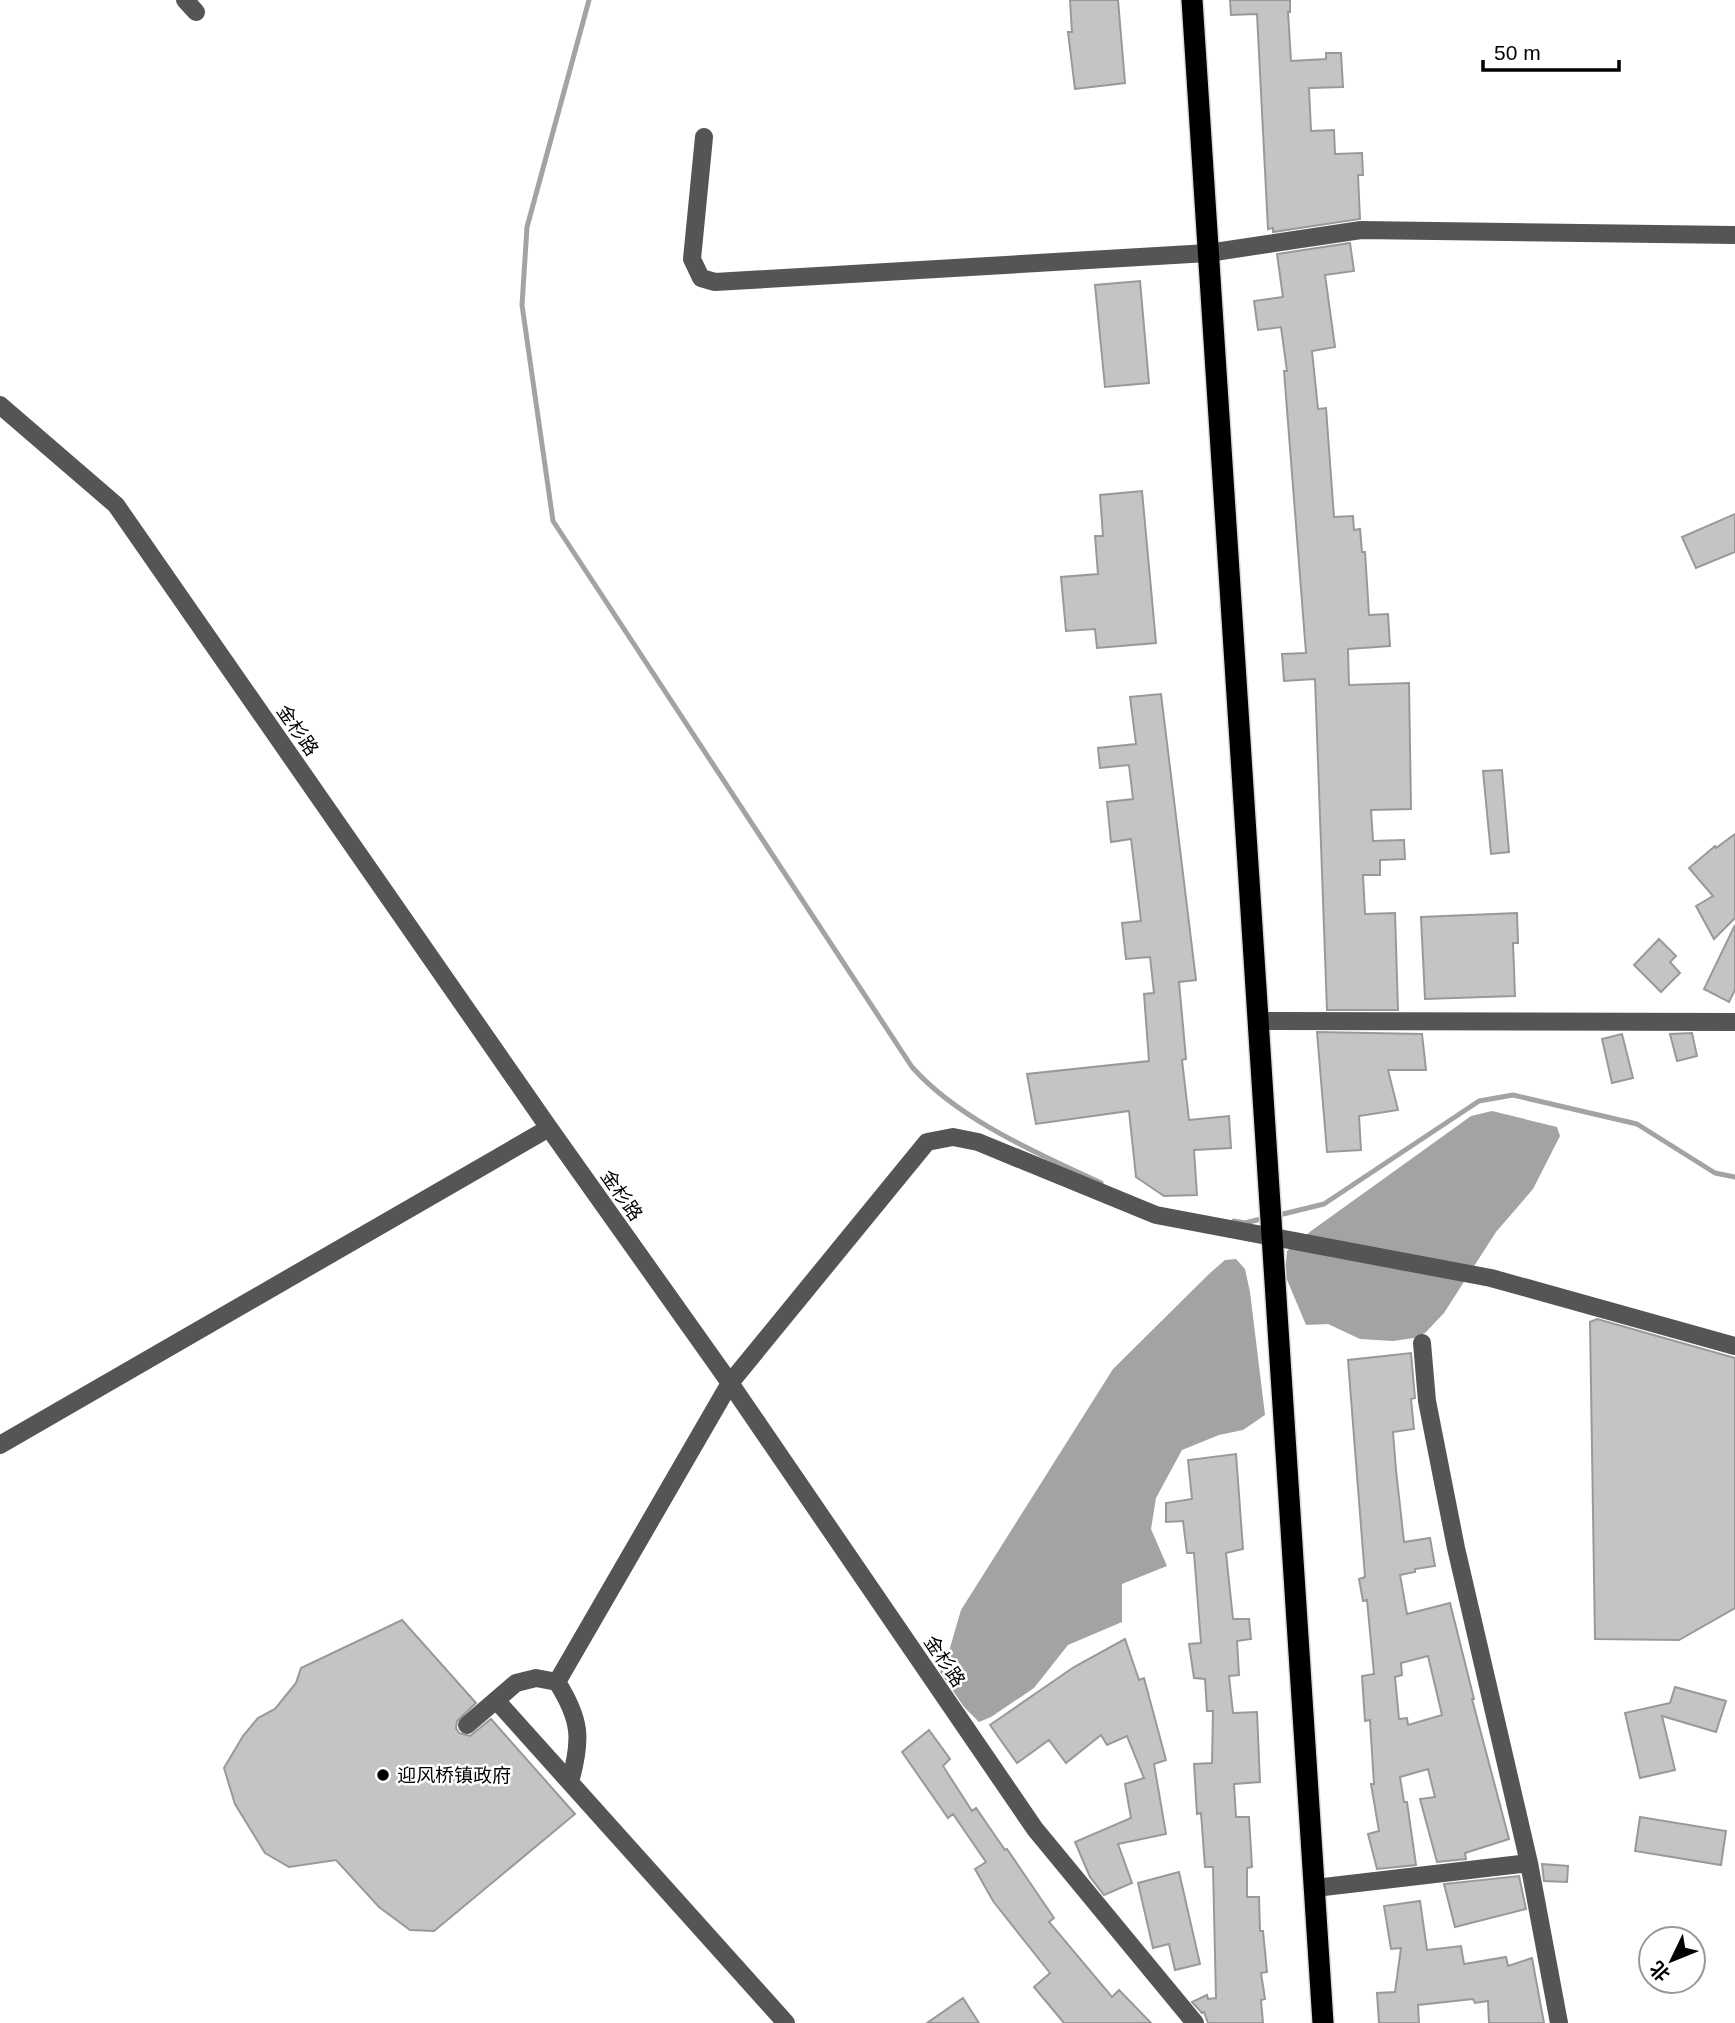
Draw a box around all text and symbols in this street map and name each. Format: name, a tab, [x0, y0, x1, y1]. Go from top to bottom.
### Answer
scale bar	[1483, 28, 1620, 72]
text: 50 m	[1494, 41, 1541, 64]
street label: 金杉路	[273, 701, 323, 760]
street label: 金杉路	[597, 1166, 647, 1225]
street label: 金杉路	[920, 1632, 969, 1691]
place label: 迎风桥镇政府	[397, 1765, 511, 1786]
marker: 迎风桥镇政府	[375, 1767, 391, 1783]
north arrow	[1637, 1925, 1707, 1995]
text: 北	[1646, 1957, 1674, 1985]

